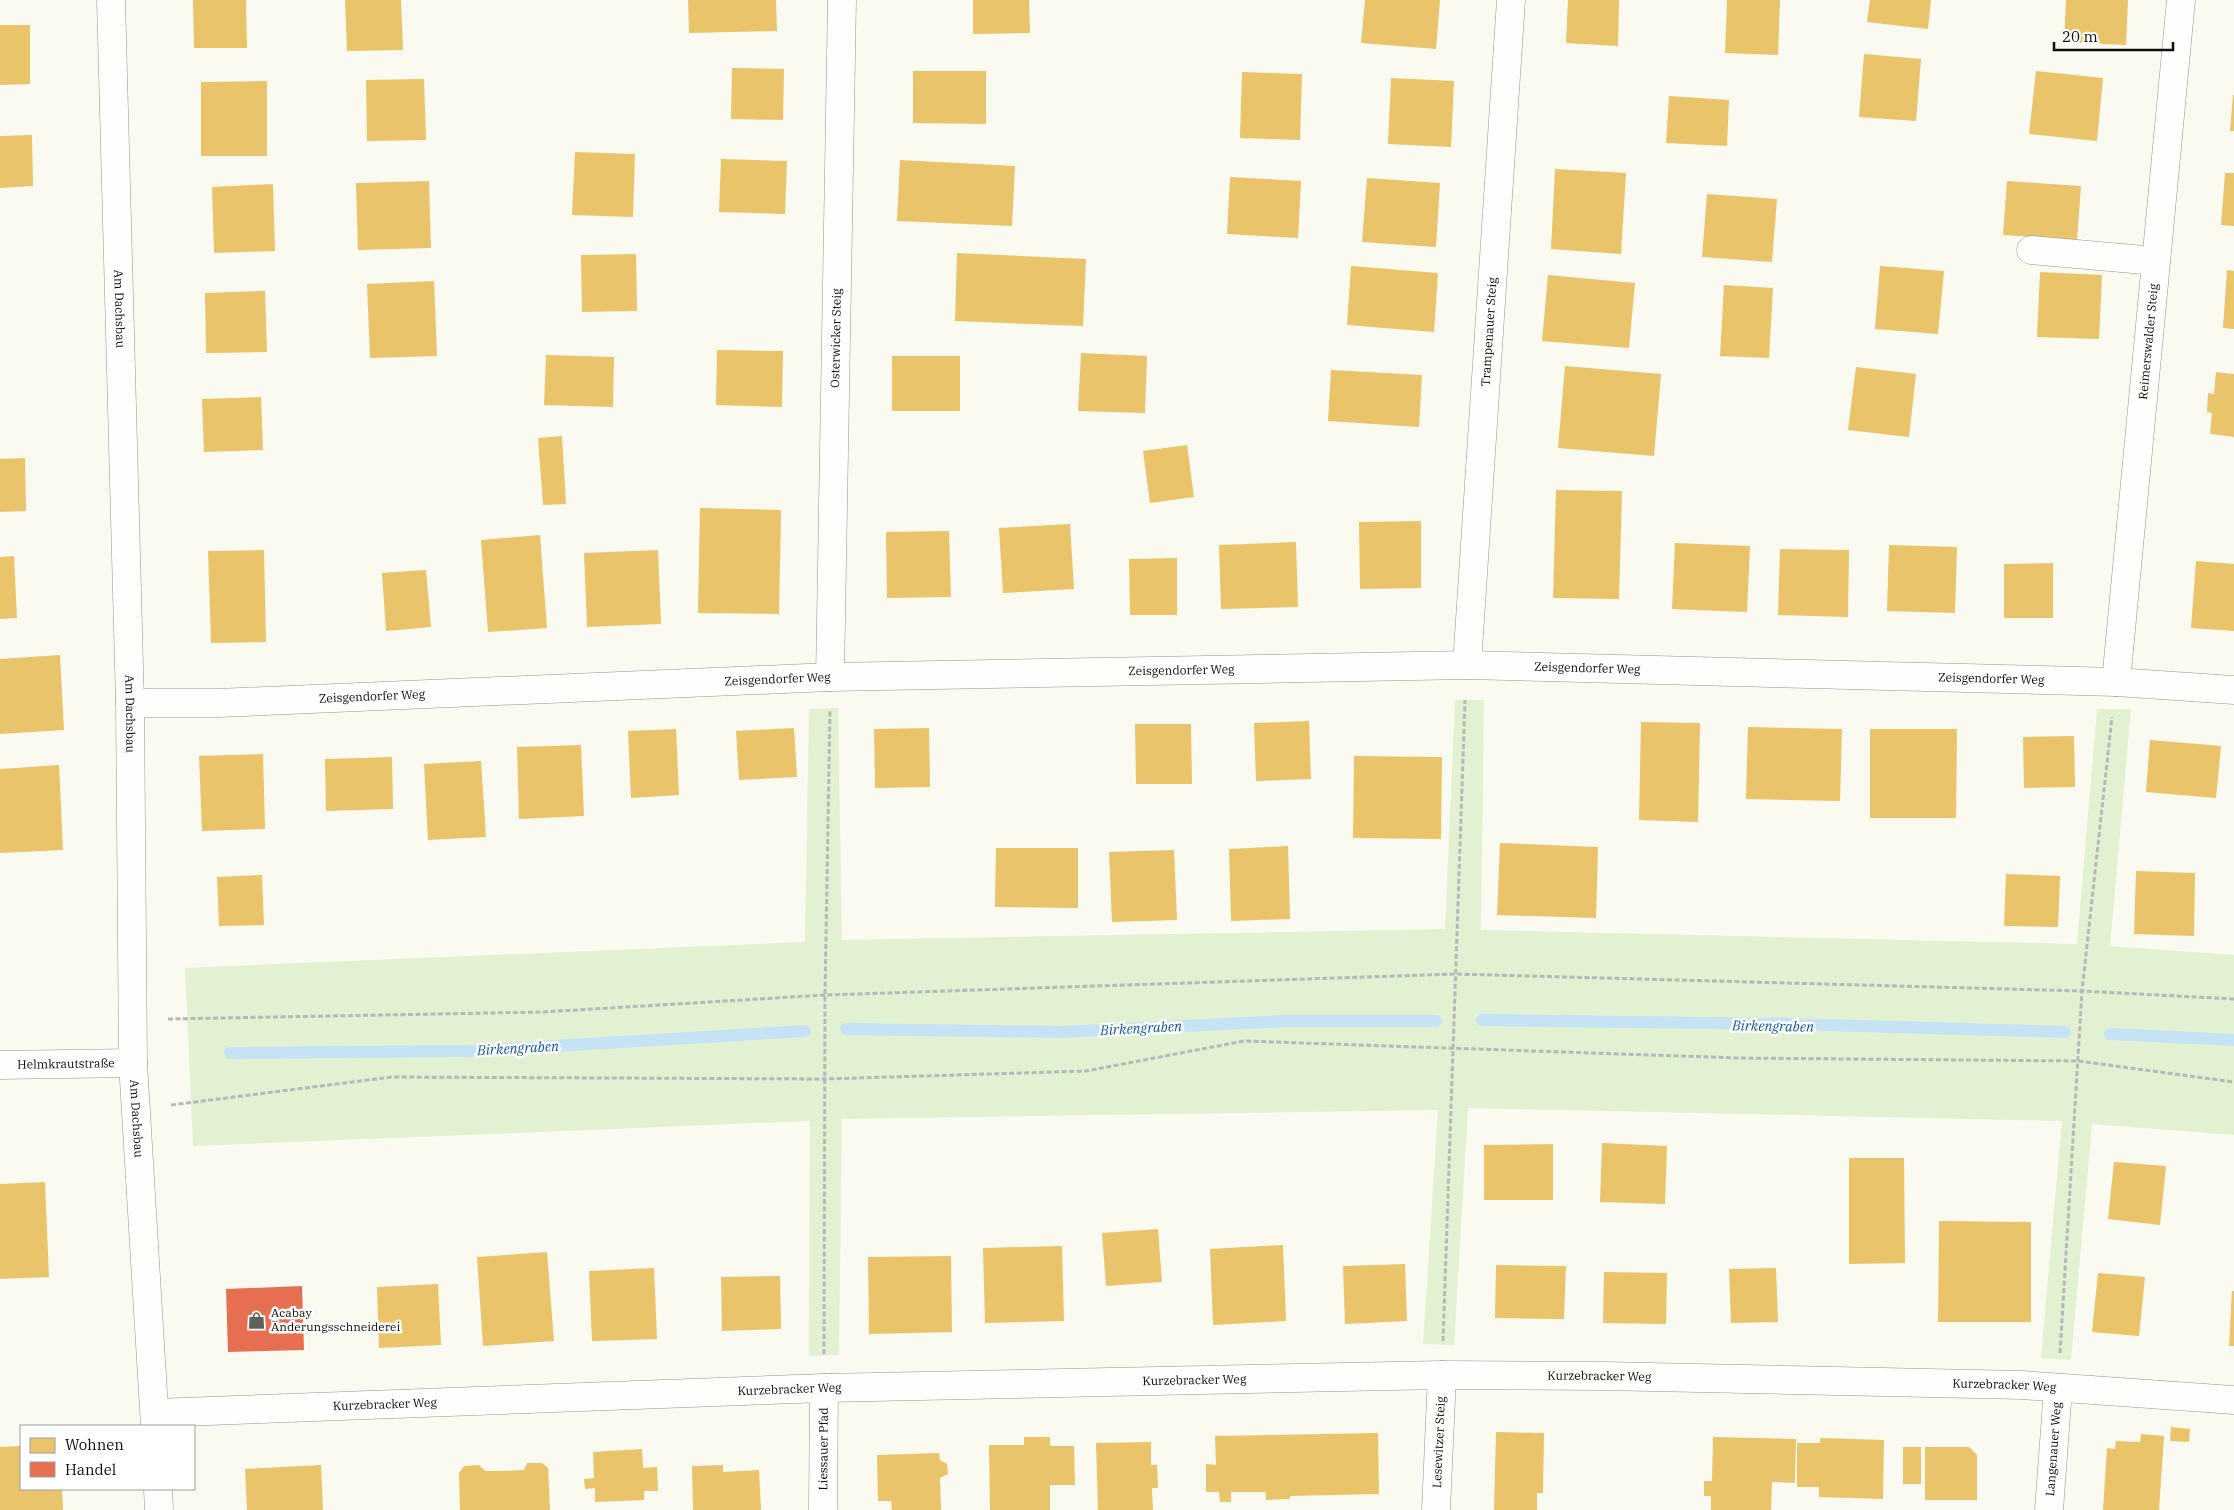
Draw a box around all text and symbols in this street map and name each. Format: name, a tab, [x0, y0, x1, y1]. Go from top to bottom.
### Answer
scale bar	[2054, 20, 2173, 52]
text: 20 m	[2062, 27, 2098, 46]
street label: Am Dachsbau	[111, 270, 128, 349]
street label: Trampenauer Steig	[1477, 276, 1500, 387]
street label: Reimerswalder Steig	[2135, 282, 2161, 400]
street label: Osterwicker Steig	[827, 288, 844, 388]
street label: Zeisgendorfer Weg	[1534, 659, 1641, 677]
street label: Zeisgendorfer Weg	[1128, 661, 1235, 678]
street label: Zeisgendorfer Weg	[724, 669, 831, 688]
street label: Zeisgendorfer Weg	[1938, 669, 2045, 687]
street label: Am Dachsbau	[122, 674, 138, 754]
street label: Zeisgendorfer Weg	[318, 686, 426, 706]
water label: Birkengraben	[1731, 1016, 1814, 1036]
water label: Birkengraben	[1099, 1017, 1182, 1039]
water label: Birkengraben	[476, 1037, 559, 1059]
street label: Helmkrautstraße	[17, 1055, 115, 1072]
street label: Am Dachsbau	[127, 1079, 147, 1159]
place label: Acabay Änderungsschneiderei	[271, 1305, 400, 1334]
shop icon: Acabay Änderungsschneiderei	[247, 1310, 267, 1330]
street label: Kurzebracker Weg	[1547, 1368, 1652, 1384]
street label: Kurzebracker Weg	[1142, 1371, 1247, 1388]
street label: Kurzebracker Weg	[1952, 1376, 2057, 1394]
street label: Kurzebracker Weg	[737, 1380, 842, 1398]
street label: Kurzebracker Weg	[333, 1394, 438, 1413]
street label: Lesewitzer Steig	[1429, 1395, 1448, 1488]
street label: Langenauer Weg	[2042, 1401, 2064, 1497]
street label: Liessauer Pfad	[815, 1407, 831, 1491]
legend	[20, 1425, 195, 1490]
text: Wohnen	[65, 1435, 124, 1454]
text: Handel	[65, 1460, 116, 1479]

